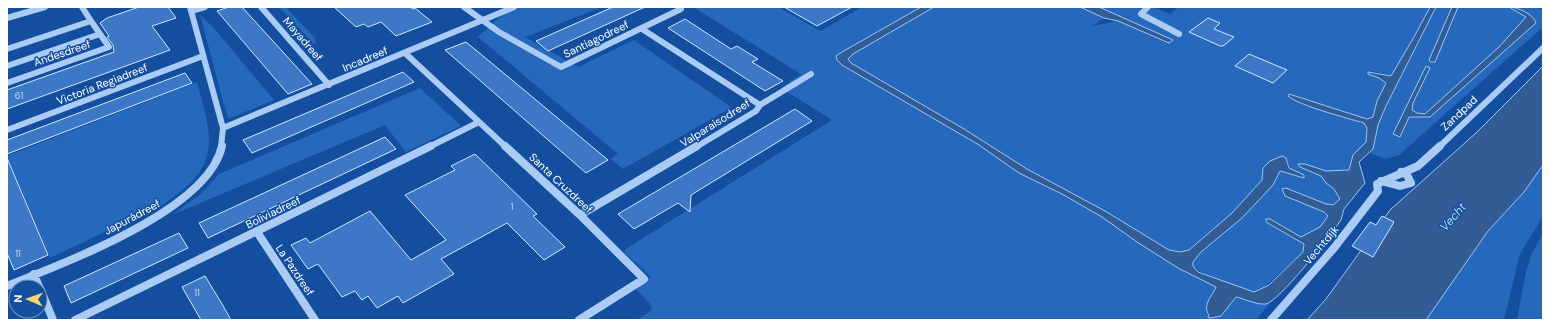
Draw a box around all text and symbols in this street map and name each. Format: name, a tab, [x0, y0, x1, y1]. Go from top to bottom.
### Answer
street label: Mayadreef	[280, 14, 326, 64]
street label: Santiagodreef	[561, 17, 631, 61]
street label: Andesdreef	[32, 37, 93, 69]
street label: Incadreef	[340, 43, 390, 75]
street label: Victoria Regiadreef	[54, 60, 150, 108]
house number: 61	[15, 90, 23, 102]
street label: Zandpad	[1438, 92, 1480, 133]
street label: Valparaisodreef	[677, 96, 753, 150]
street label: Santa Cruzdreef	[526, 150, 596, 216]
street label: Boliviadreef	[243, 193, 303, 231]
street label: Japurádreef	[101, 196, 163, 238]
water label: Vecht	[1436, 199, 1470, 235]
house number: 1	[511, 201, 514, 213]
street label: Vechtdijk	[1300, 222, 1342, 268]
street label: La Pazdreef	[273, 242, 317, 299]
house number: 11	[15, 248, 21, 260]
north arrow	[8, 279, 48, 319]
house number: 11	[194, 287, 200, 299]
text: N	[11, 294, 25, 303]

